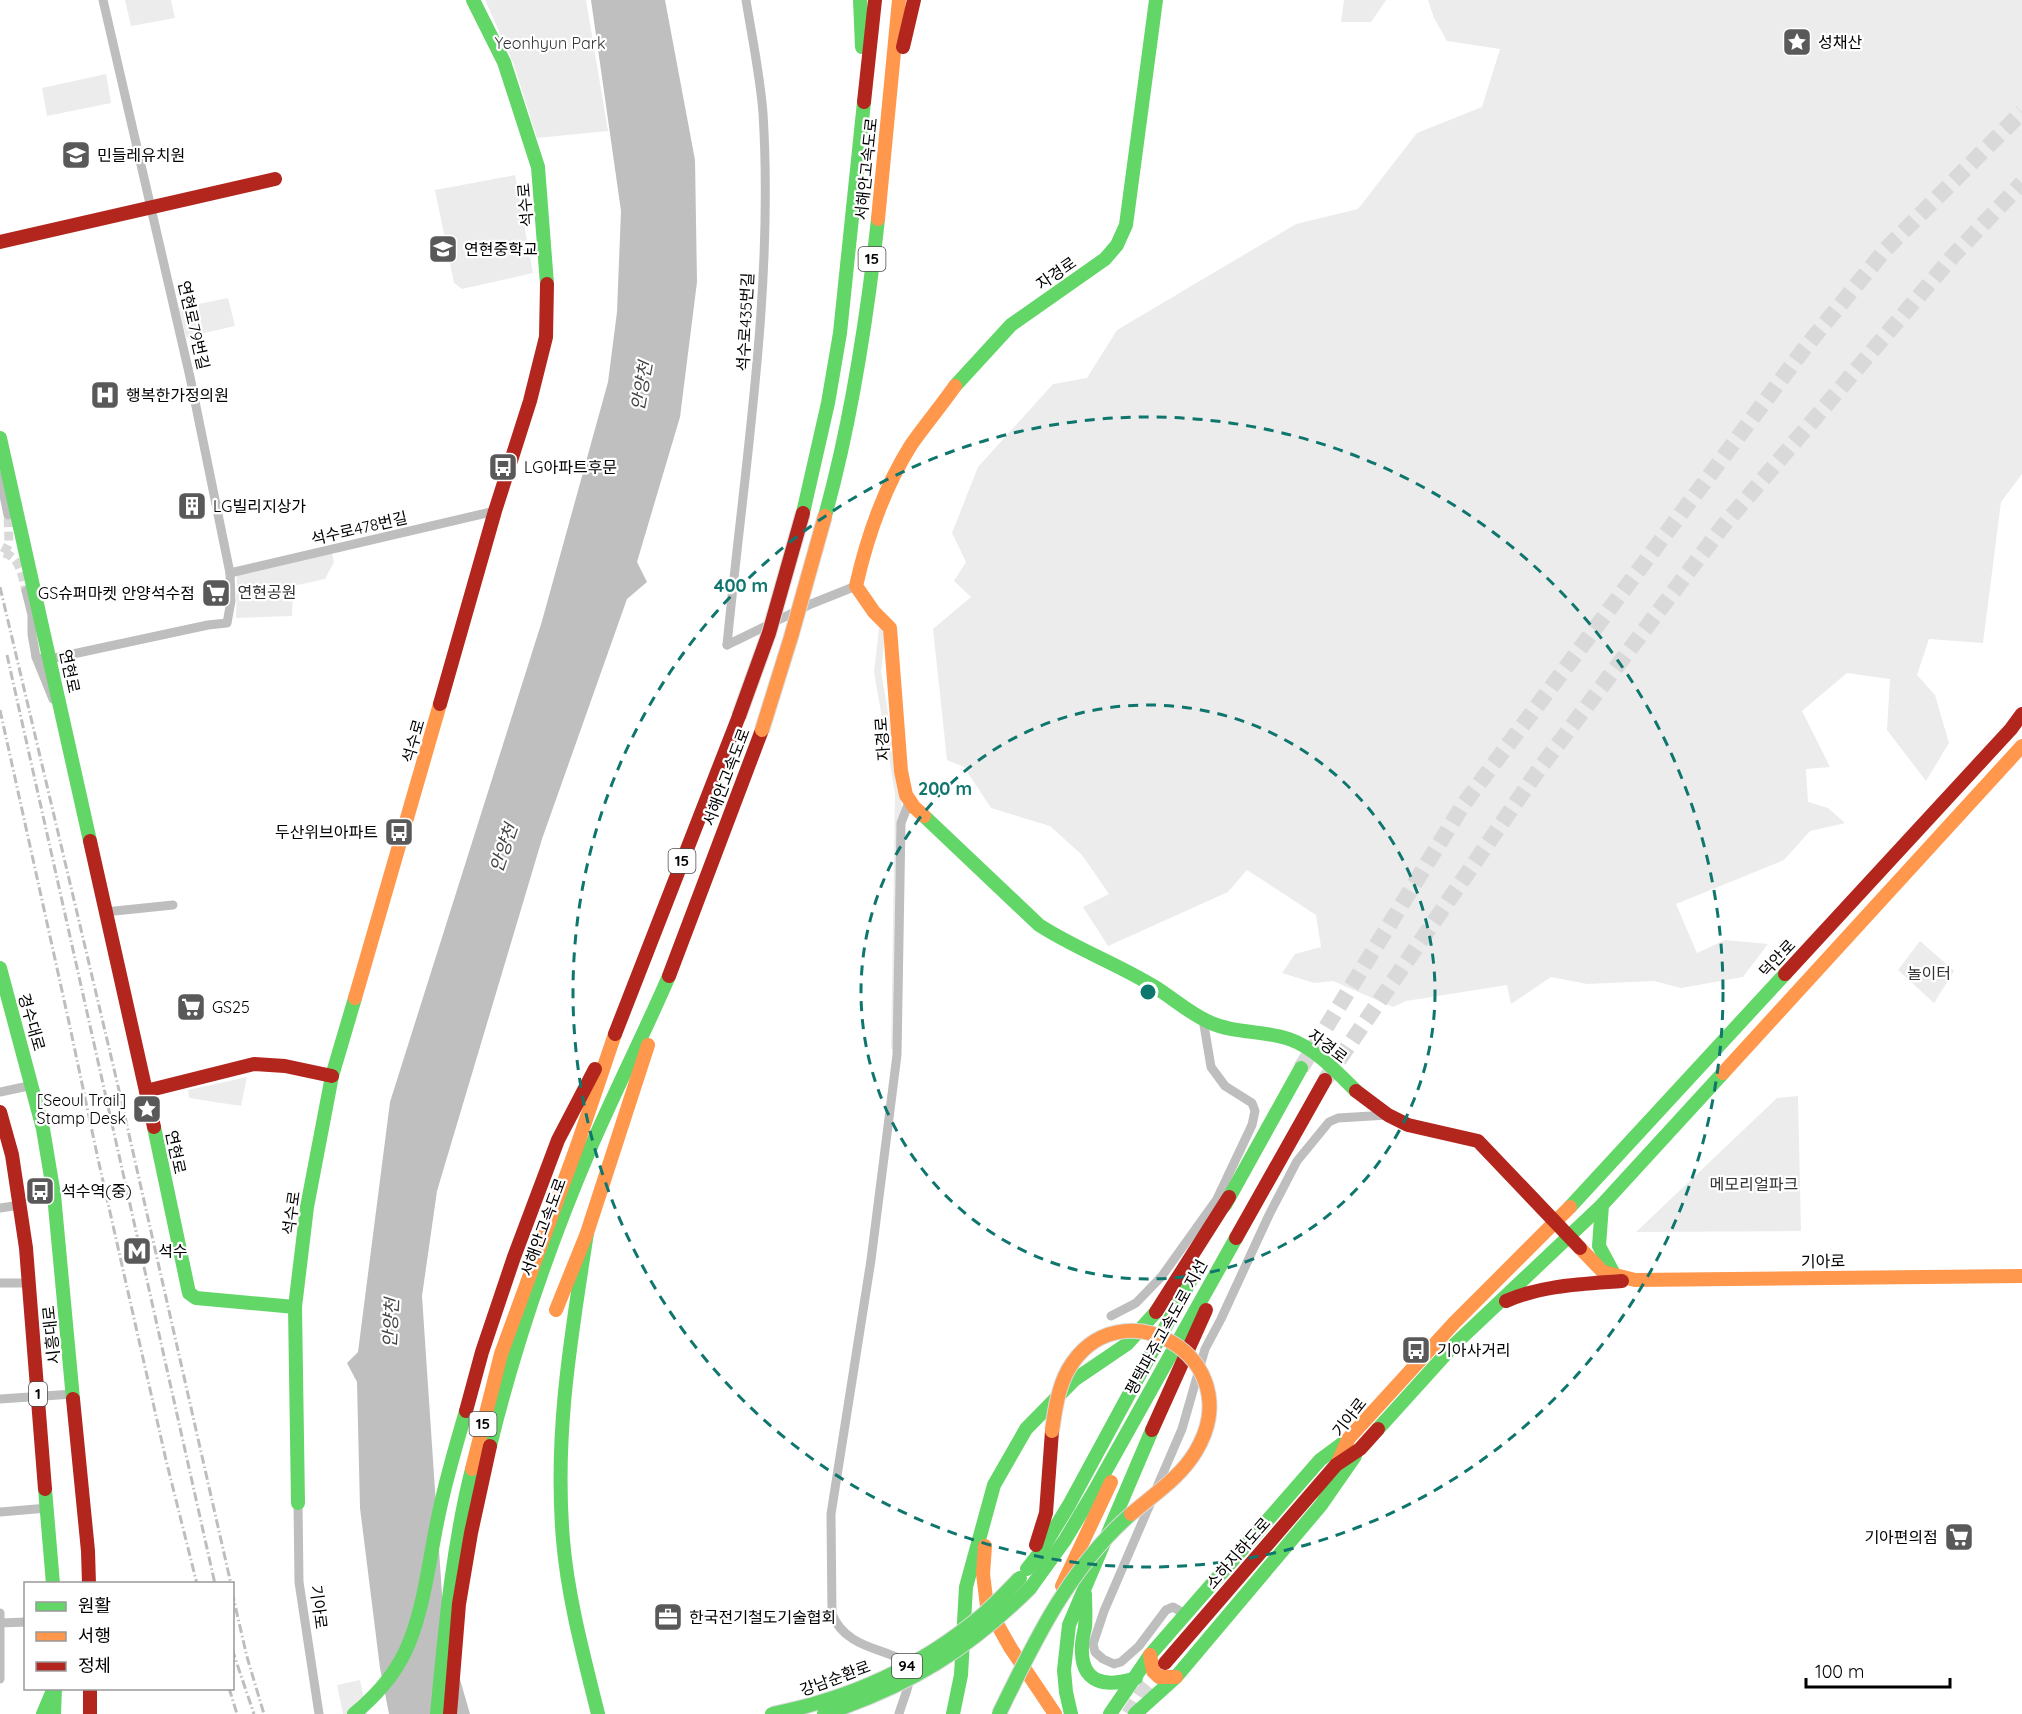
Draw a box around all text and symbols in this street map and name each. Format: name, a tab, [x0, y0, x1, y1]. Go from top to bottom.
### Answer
place icon: 성채산	[1781, 26, 1813, 58]
place label: 성채산	[1818, 32, 1862, 52]
park label: Yeonhyun Park	[495, 33, 605, 53]
street label: 서해안고속도로	[851, 116, 881, 221]
school or university icon: 민들레유치원	[60, 139, 92, 171]
place label: 민들레유치원	[97, 145, 185, 165]
street label: 석수로	[513, 182, 537, 228]
school or university icon: 연현중학교	[427, 233, 459, 265]
place label: 연현중학교	[464, 239, 538, 259]
road number: 15	[858, 247, 886, 271]
street label: 자경로	[1032, 252, 1080, 294]
street label: 석수로435번길	[732, 272, 758, 372]
street label: 연현로79번길	[174, 279, 214, 371]
water label: 안양천	[626, 357, 658, 412]
hospital icon: 행복한가정의원	[89, 379, 121, 411]
place label: 행복한가정의원	[126, 385, 229, 405]
bus stop icon: LG아파트후문	[487, 451, 519, 483]
place label: LG아파트후문	[524, 457, 617, 477]
building icon: LG빌리지상가	[176, 490, 208, 522]
place label: LG빌리지상가	[213, 496, 306, 516]
street label: 석수로478번길	[309, 507, 409, 549]
text: 400 m	[714, 574, 768, 597]
supermarket icon: GS슈퍼마켓 안양석수점	[200, 577, 232, 609]
park label: 연현공원	[238, 582, 296, 602]
place label: GS슈퍼마켓 안양석수점	[38, 583, 195, 603]
street label: 연현로	[56, 647, 84, 695]
street label: 자경로	[870, 716, 894, 762]
street label: 석수로	[397, 717, 429, 765]
street label: 서해안고속도로	[698, 725, 754, 829]
text: 200 m	[918, 777, 972, 800]
bus stop icon: 두산위브아파트	[383, 816, 415, 848]
water label: 안양천	[485, 818, 523, 875]
place label: 두산위브아파트	[275, 822, 378, 842]
road number: 15	[668, 849, 696, 873]
street label: 덕안로	[1755, 935, 1800, 981]
park label: 놀이터	[1907, 963, 1951, 983]
centre of rings	[1138, 982, 1158, 1002]
street label: 경수대로	[14, 991, 50, 1053]
supermarket icon: GS25	[175, 991, 207, 1023]
place label: GS25	[212, 997, 250, 1017]
street label: 자경로	[1304, 1025, 1352, 1067]
place label: [Seoul Trail] Stamp Desk	[36, 1090, 126, 1128]
place icon: [Seoul Trail] Stamp Desk	[131, 1093, 163, 1125]
street label: 연현로	[162, 1128, 190, 1176]
park label: 메모리얼파크	[1710, 1174, 1798, 1194]
bus stop icon: 석수역(중)	[24, 1175, 56, 1207]
street label: 서해안고속도로	[516, 1175, 570, 1279]
place label: 석수역(중)	[61, 1181, 132, 1201]
street label: 석수로	[278, 1189, 304, 1236]
metro station icon: 석수	[121, 1235, 153, 1267]
place label: 석수	[158, 1241, 187, 1261]
street label: 기아로	[1801, 1251, 1846, 1271]
street label: 평택파주고속도로 지선	[1121, 1256, 1211, 1398]
water label: 안양천	[378, 1295, 403, 1348]
street label: 시흥대로	[38, 1304, 64, 1365]
bus stop icon: 기아사거리	[1400, 1334, 1432, 1366]
place label: 기아사거리	[1437, 1340, 1511, 1360]
road number: 1	[29, 1382, 47, 1406]
street label: 기아로	[1328, 1393, 1371, 1441]
road number: 15	[470, 1412, 496, 1436]
street label: 소하지하도로	[1201, 1513, 1275, 1593]
supermarket icon: 기아편의점	[1943, 1521, 1975, 1553]
place label: 기아편의점	[1864, 1527, 1938, 1547]
legend	[24, 1582, 234, 1690]
street label: 기아로	[306, 1584, 332, 1630]
text: 원활	[78, 1594, 111, 1617]
office icon: 한국전기철도기술협회	[652, 1601, 684, 1633]
place label: 한국전기철도기술협회	[689, 1607, 836, 1627]
text: 서행	[78, 1624, 111, 1647]
scale bar	[1806, 1651, 1950, 1689]
text: 정체	[78, 1654, 111, 1677]
road number: 94	[892, 1654, 922, 1678]
street label: 강남순환로	[797, 1656, 873, 1700]
text: 100 m	[1815, 1660, 1864, 1683]

